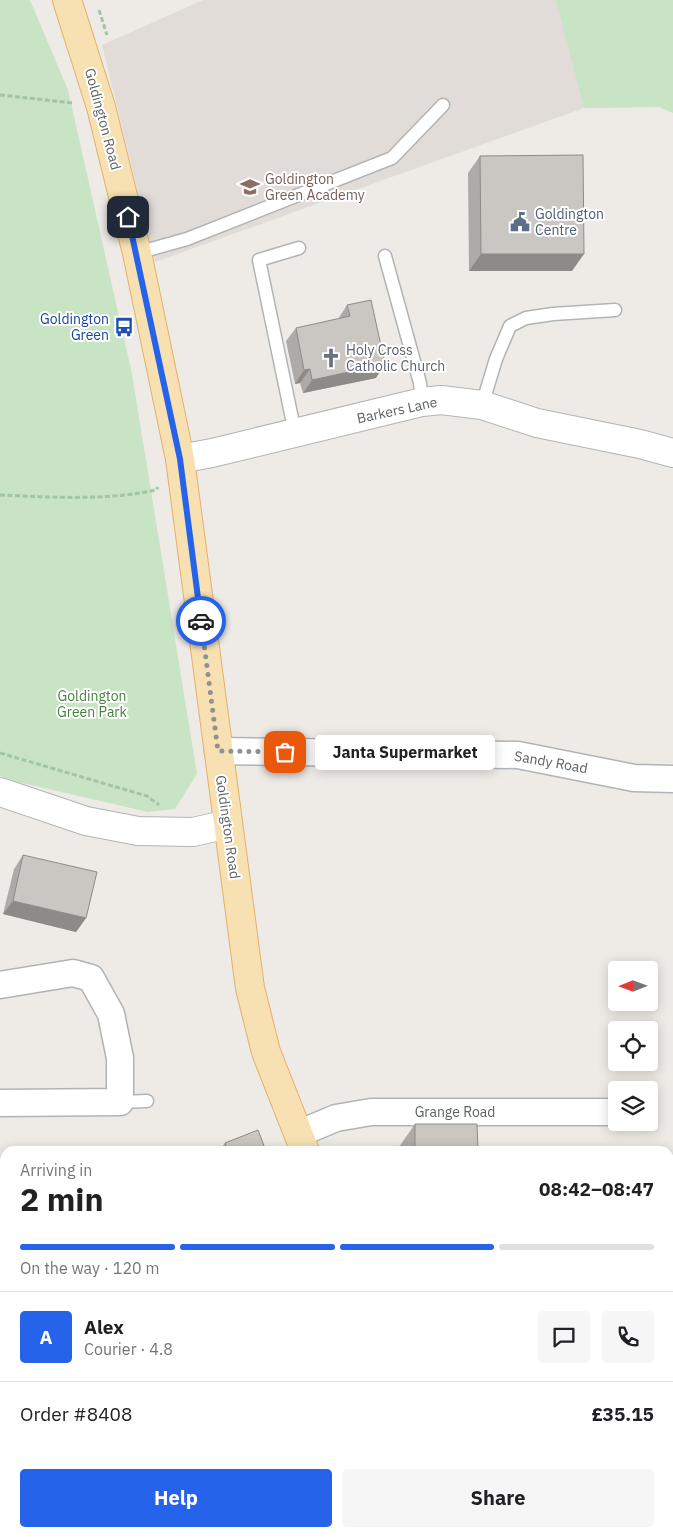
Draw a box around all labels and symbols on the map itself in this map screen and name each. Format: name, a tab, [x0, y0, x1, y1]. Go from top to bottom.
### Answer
street label: Goldington Road	[81, 66, 125, 172]
place label: Goldington Green Academy	[265, 170, 365, 204]
school or university icon: Goldington Green Academy	[239, 176, 261, 198]
pin	[107, 196, 149, 238]
place label: Goldington Centre	[535, 205, 604, 239]
public building icon: Goldington Centre	[509, 211, 531, 233]
place label: Goldington Green	[40, 310, 109, 344]
bus stop icon: Goldington Green	[113, 316, 135, 338]
place label: Holy Cross Catholic Church	[346, 341, 445, 375]
church icon: Holy Cross Catholic Church	[320, 347, 342, 369]
street label: Barkers Lane	[355, 393, 439, 427]
courier	[176, 596, 226, 646]
park label: Goldington Green Park	[57, 687, 128, 721]
pin	[264, 731, 306, 773]
callout: Janta Supermarket	[315, 734, 495, 770]
street label: Sandy Road	[513, 747, 589, 777]
street label: Goldington Road	[212, 774, 244, 880]
north arrow	[608, 961, 658, 1011]
street label: Grange Road	[415, 1103, 495, 1121]

